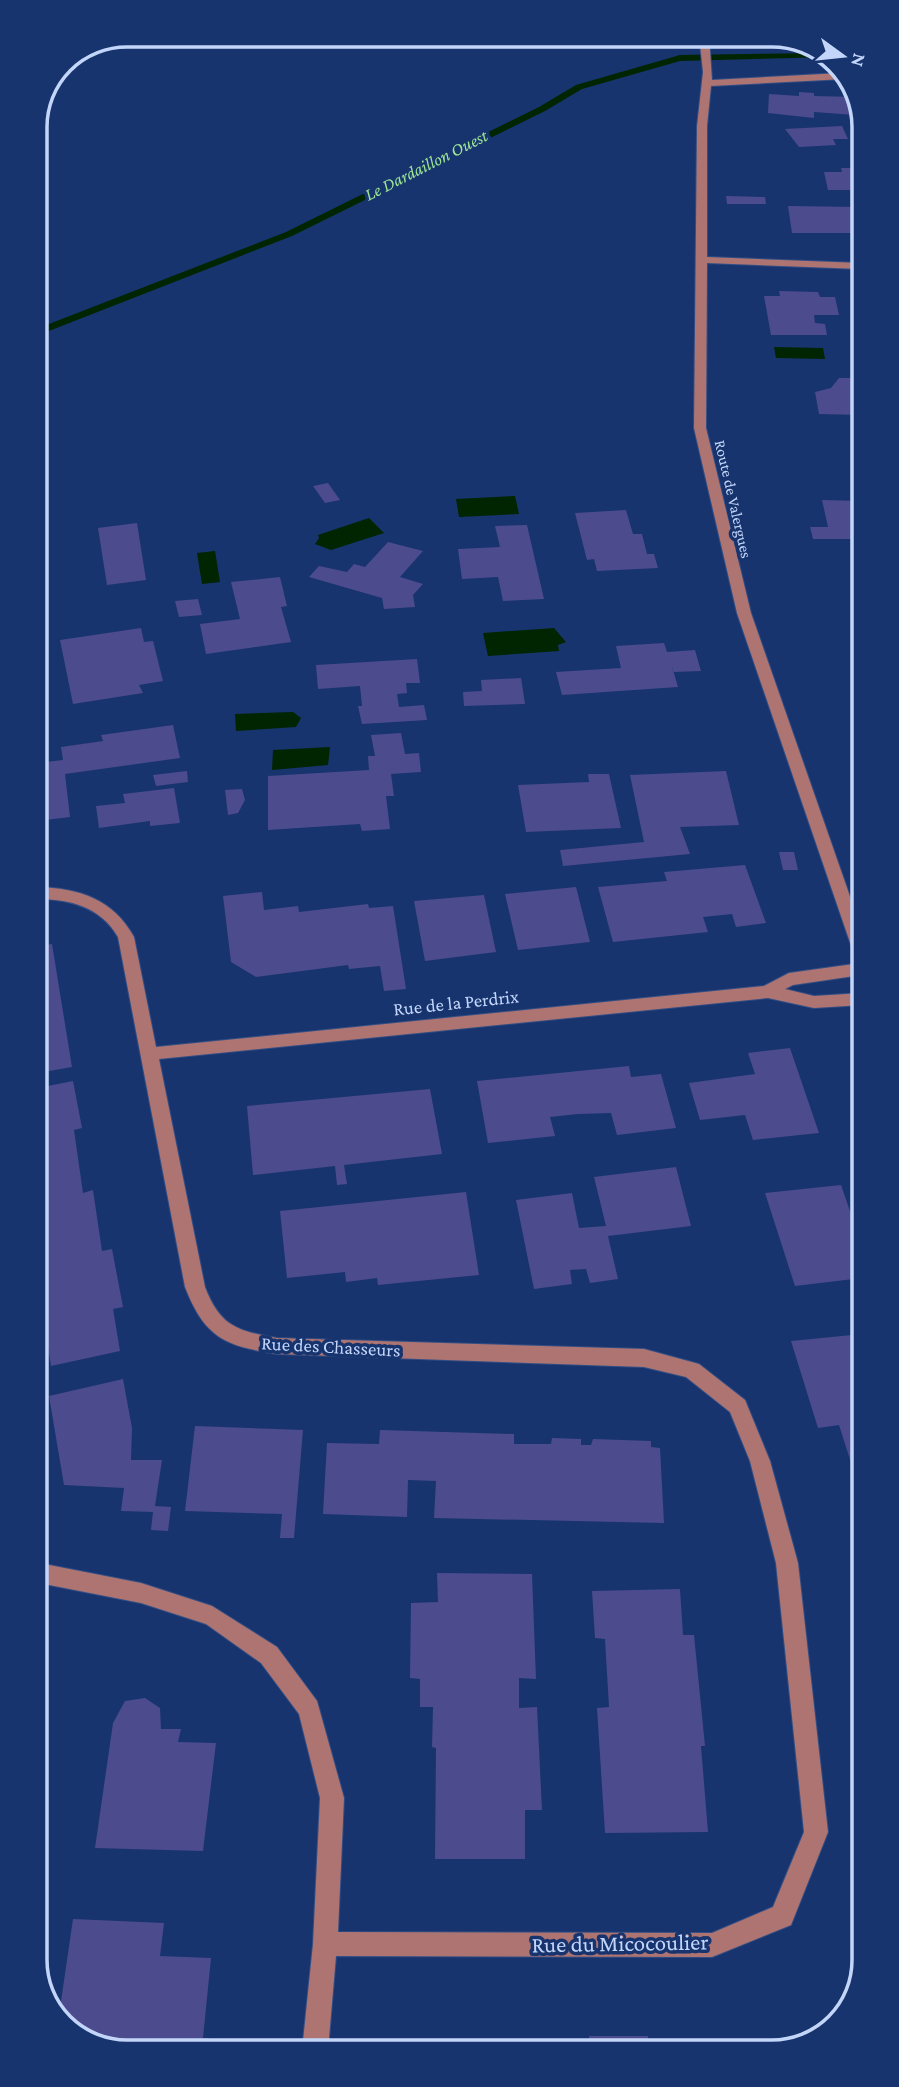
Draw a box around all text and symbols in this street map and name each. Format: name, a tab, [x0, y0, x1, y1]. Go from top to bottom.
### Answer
north arrow	[808, 21, 878, 91]
text: N	[847, 51, 871, 69]
water label: Le Dardaillon Ouest	[361, 125, 491, 205]
street label: Route de Valergues	[711, 438, 755, 560]
street label: Rue de la Perdrix	[392, 985, 520, 1020]
street label: Rue des Chasseurs	[261, 1332, 401, 1361]
street label: Rue du Micocoulier	[531, 1928, 709, 1958]

